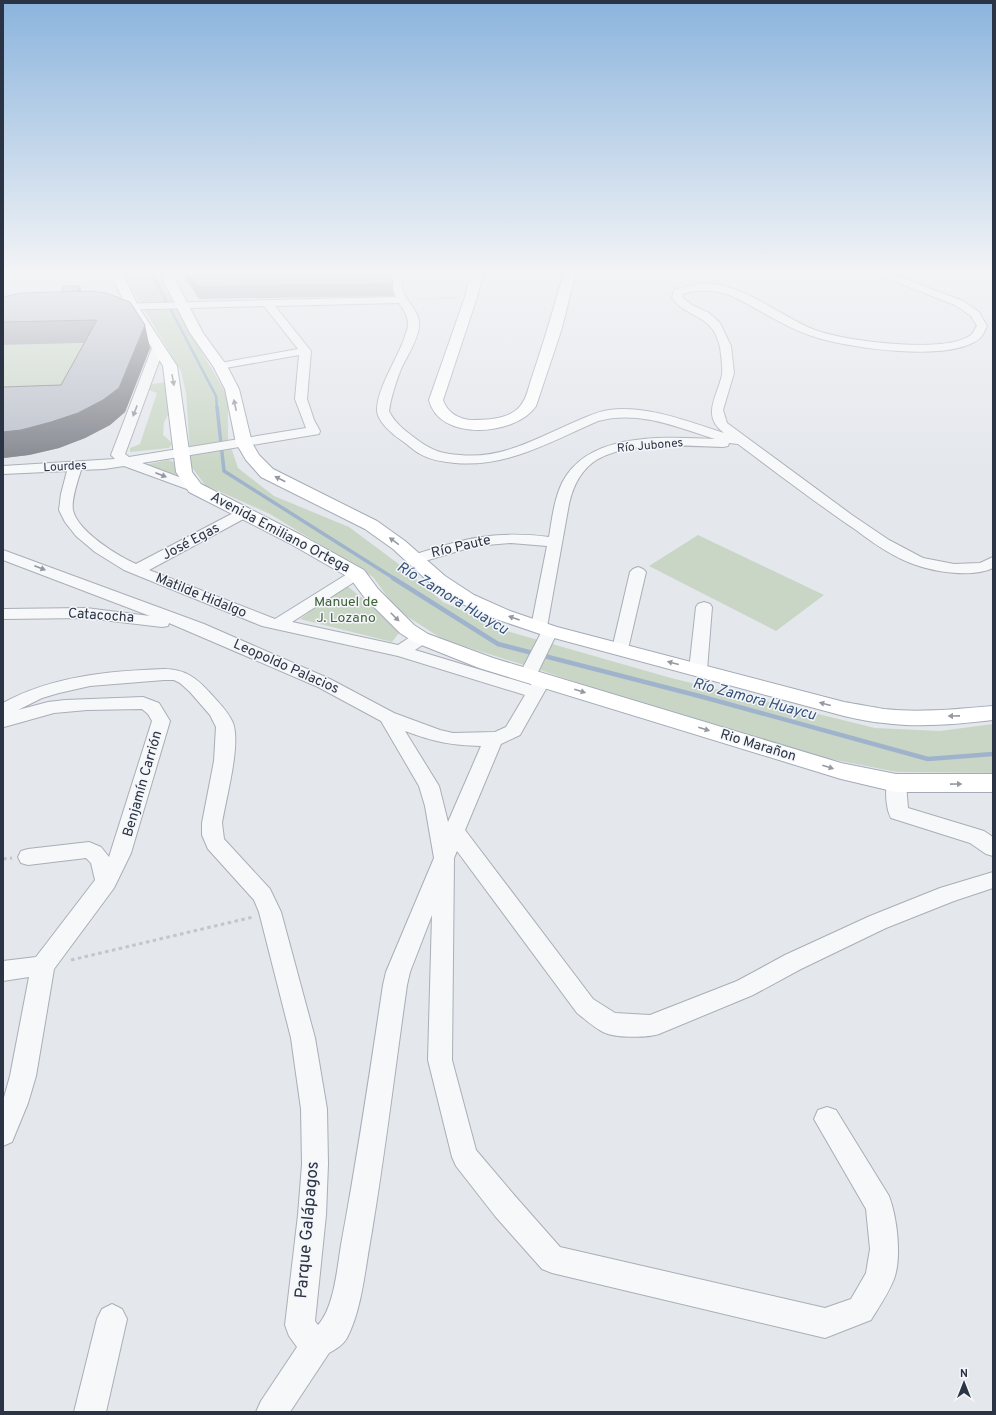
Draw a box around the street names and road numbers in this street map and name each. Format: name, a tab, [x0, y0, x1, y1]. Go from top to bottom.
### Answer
street label: Río Jubones	[616, 435, 684, 457]
street label: Lourdes	[43, 458, 87, 476]
street label: Avenida Emiliano Ortega	[207, 489, 353, 577]
street label: José Egas	[159, 520, 223, 564]
street label: Río Paute	[430, 532, 492, 562]
street label: Matilde Hidalgo	[153, 570, 249, 622]
street label: Catacocha	[67, 605, 135, 627]
street label: Leopoldo Palacios	[231, 636, 341, 698]
street label: Rio Marañon	[718, 726, 798, 766]
street label: Benjamín Carrión	[120, 729, 166, 839]
street label: Parque Galápagos	[291, 1160, 325, 1300]

